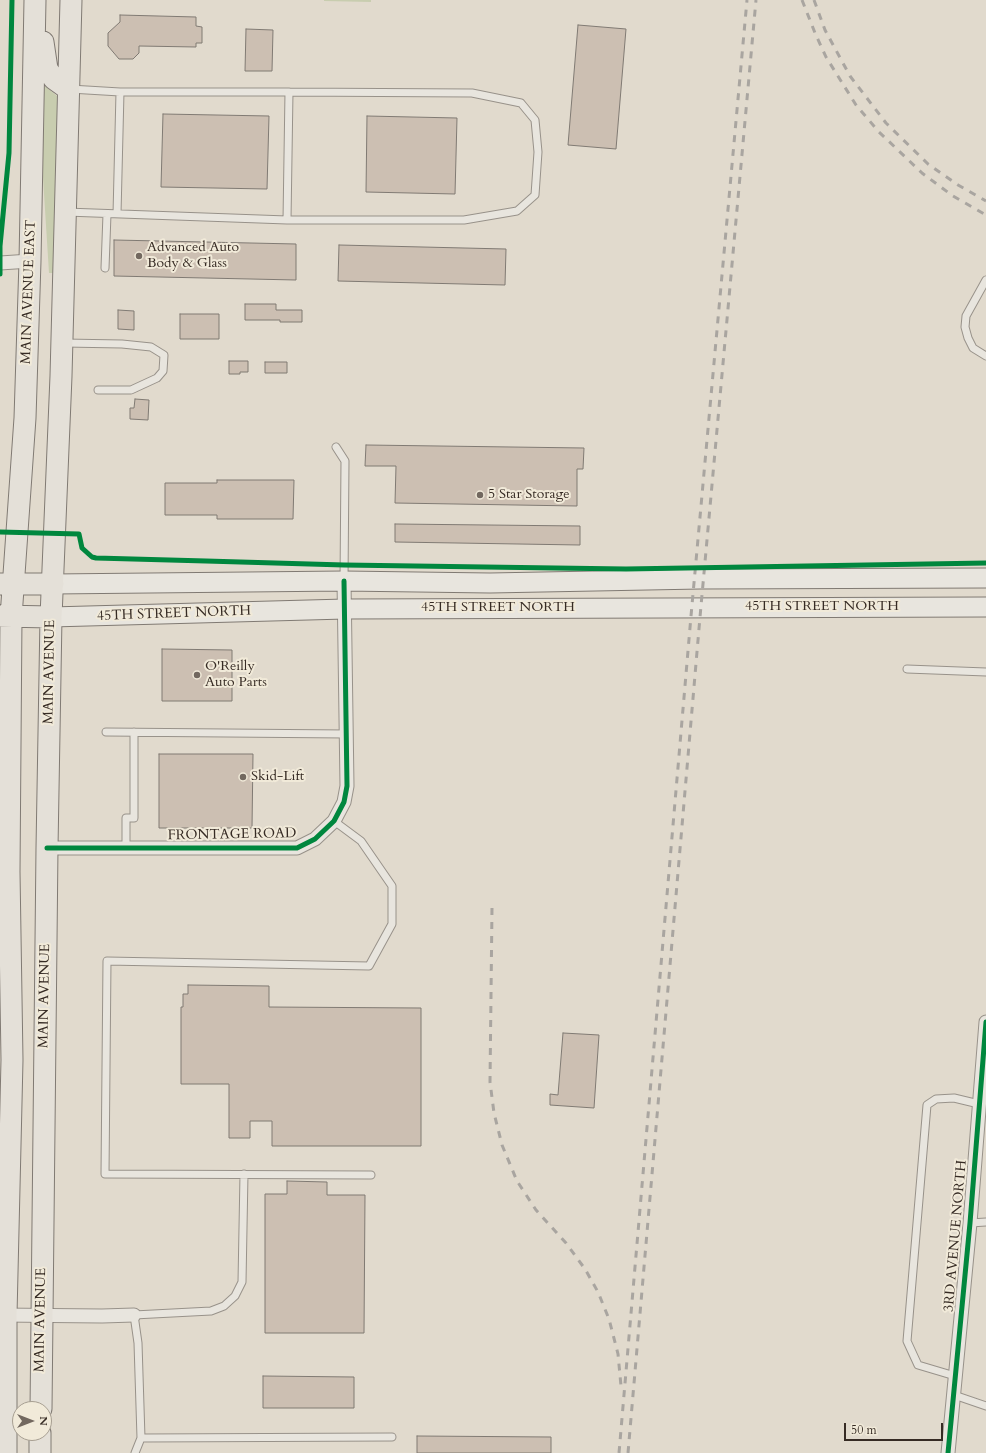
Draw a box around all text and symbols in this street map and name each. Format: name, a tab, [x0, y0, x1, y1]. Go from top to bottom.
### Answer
street label: MAIN AVENUE EAST	[18, 220, 40, 364]
place label: Advanced Auto Body & Glass	[147, 240, 239, 272]
marker: Advanced Auto Body & Glass	[134, 251, 144, 261]
place label: 5 Star Storage	[488, 487, 570, 503]
marker: 5 Star Storage	[475, 490, 485, 500]
street label: 45TH STREET NORTH	[745, 599, 899, 615]
street label: 45TH STREET NORTH	[421, 600, 575, 616]
street label: 45TH STREET NORTH	[97, 603, 251, 625]
street label: MAIN AVENUE	[41, 620, 59, 724]
place label: O'Reilly Auto Parts	[205, 659, 267, 692]
marker: O'Reilly Auto Parts	[192, 670, 202, 680]
place label: Skid-Lift	[251, 769, 304, 785]
marker: Skid-Lift	[238, 772, 248, 782]
street label: FRONTAGE ROAD	[168, 825, 296, 845]
street label: MAIN AVENUE	[36, 944, 54, 1048]
street label: 3RD AVENUE NORTH	[941, 1159, 971, 1313]
street label: MAIN AVENUE	[32, 1268, 50, 1372]
north arrow	[12, 1401, 52, 1441]
scale bar	[846, 1415, 945, 1441]
text: N	[36, 1416, 51, 1426]
text: 50 m	[851, 1422, 877, 1438]

